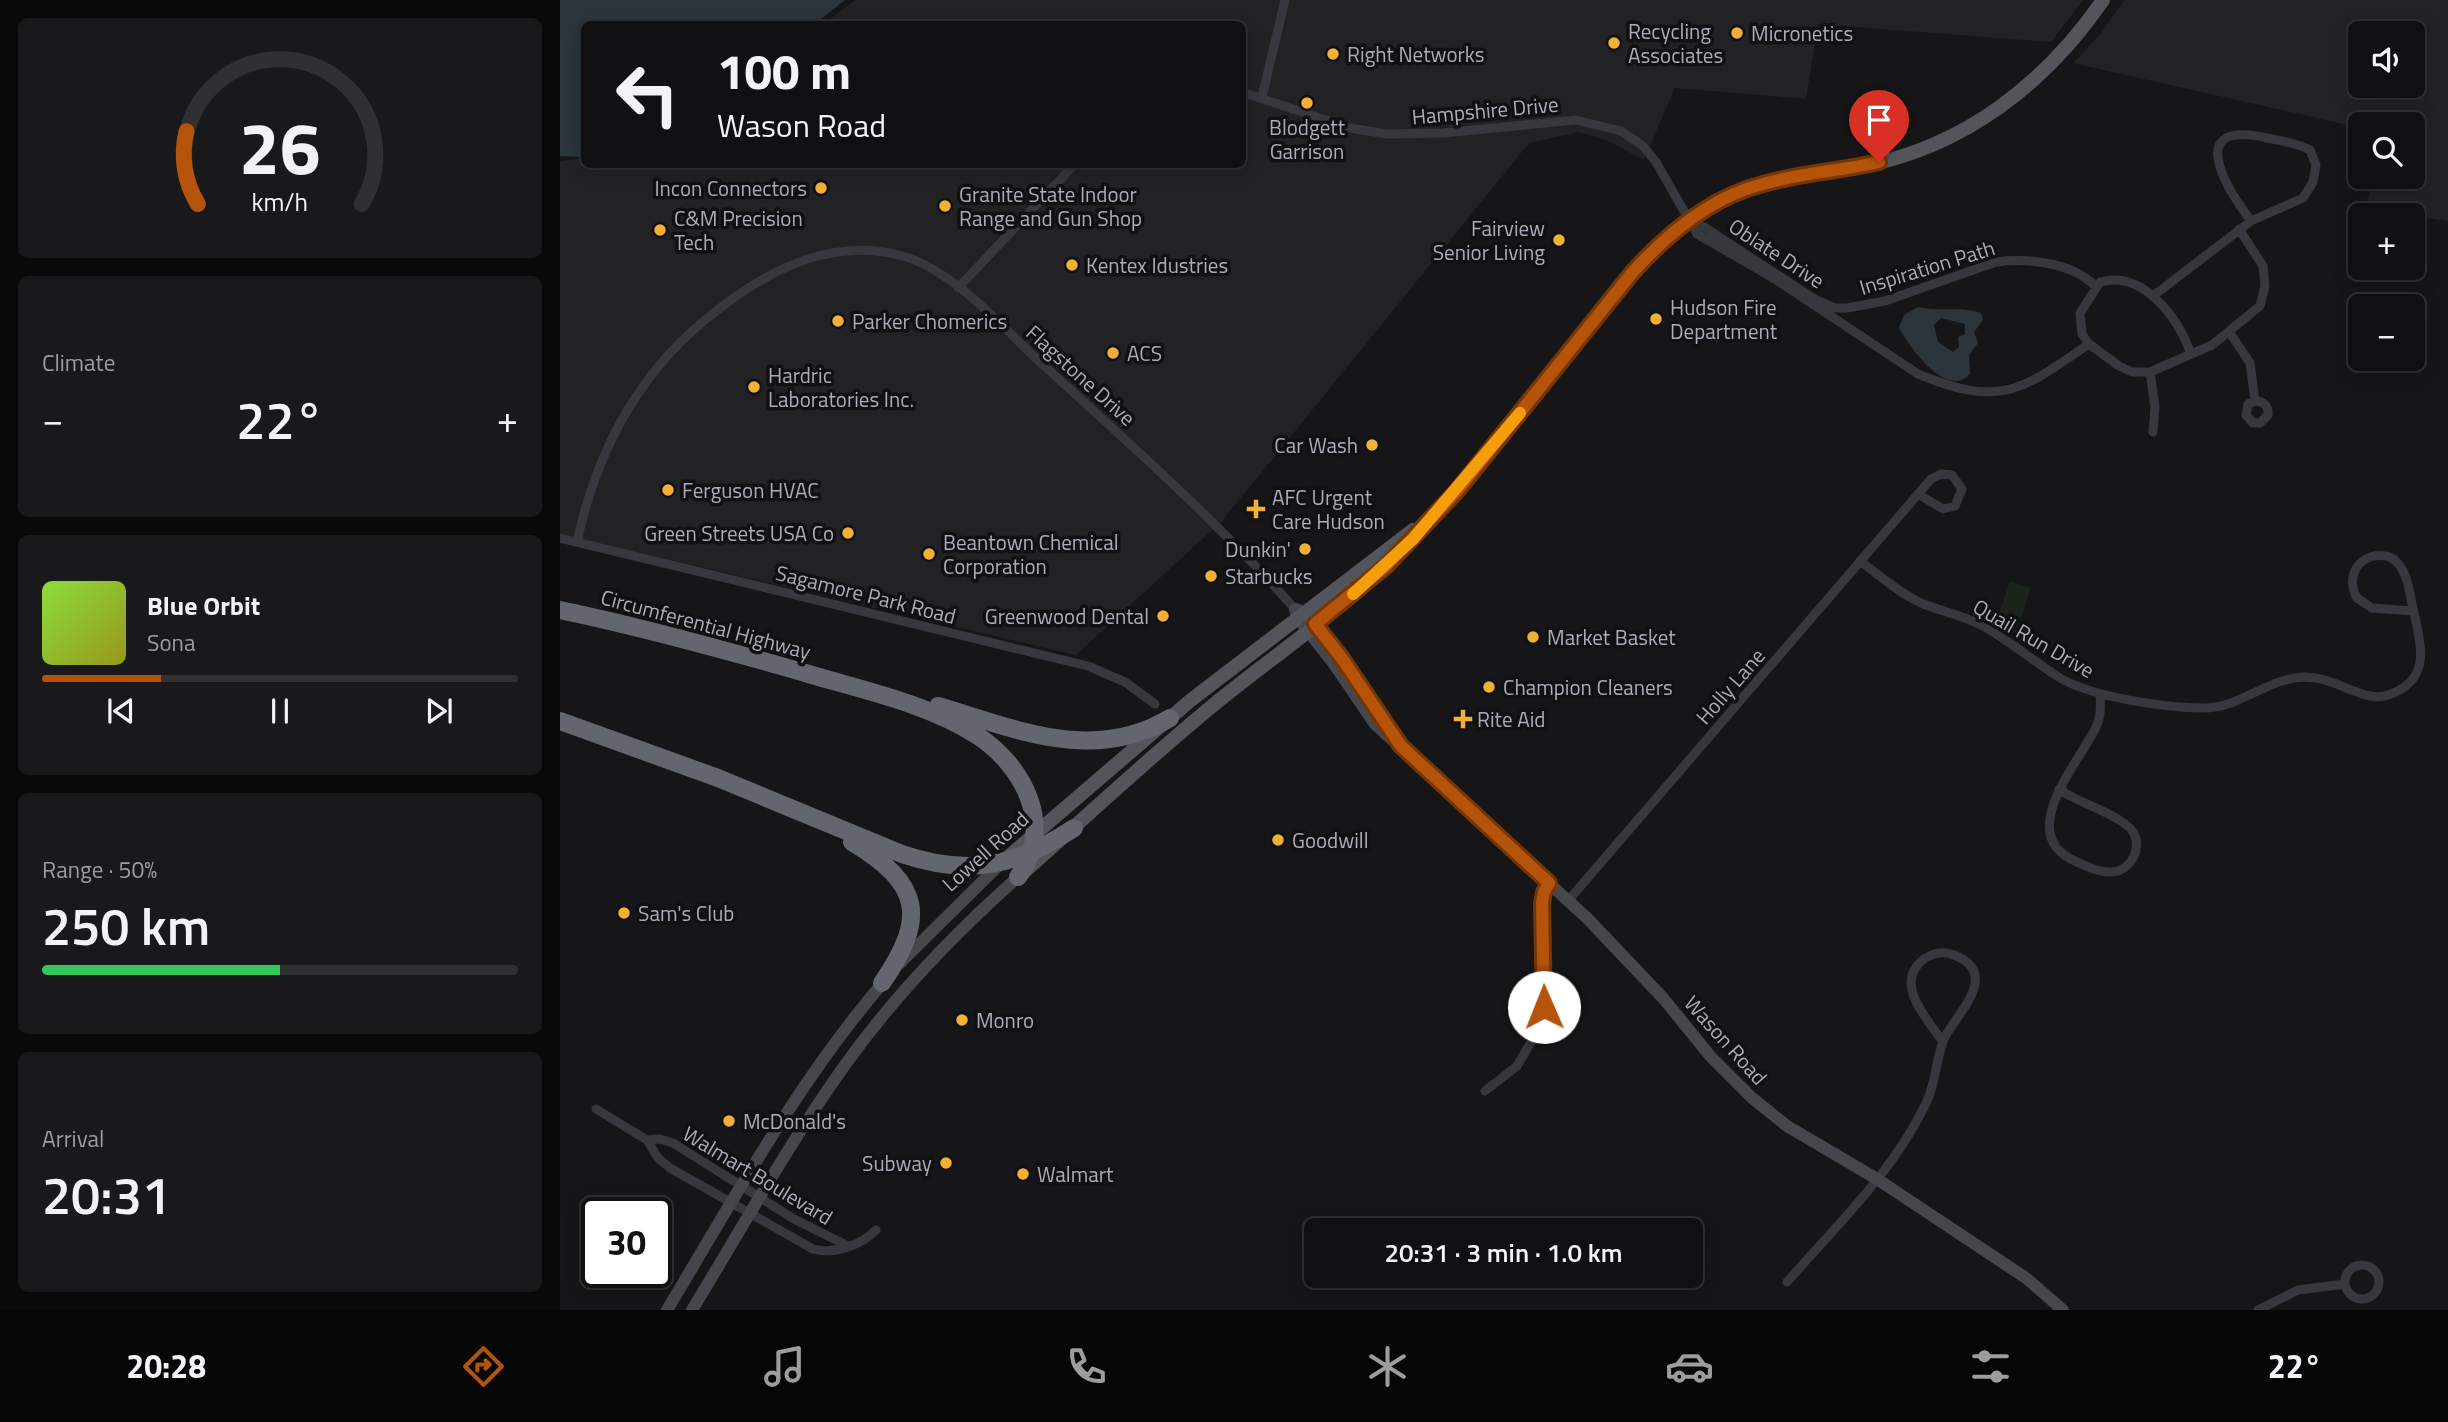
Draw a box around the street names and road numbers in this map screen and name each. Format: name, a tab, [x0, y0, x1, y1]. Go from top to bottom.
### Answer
street label: Hampshire Drive	[1410, 88, 1560, 132]
street label: Oblate Drive	[1723, 210, 1831, 296]
street label: Inspiration Path	[1855, 231, 1999, 303]
street label: Flagstone Drive	[1019, 317, 1143, 433]
street label: Sagamore Park Road	[773, 556, 959, 632]
street label: Circumferential Highway	[597, 581, 815, 667]
street label: Quail Run Drive	[1967, 590, 2101, 686]
street label: Holly Lane	[1688, 641, 1772, 731]
street label: Lowell Road	[934, 803, 1036, 899]
street label: Wason Road	[1677, 988, 1775, 1092]
street label: Walmart Boulevard	[677, 1118, 839, 1232]

